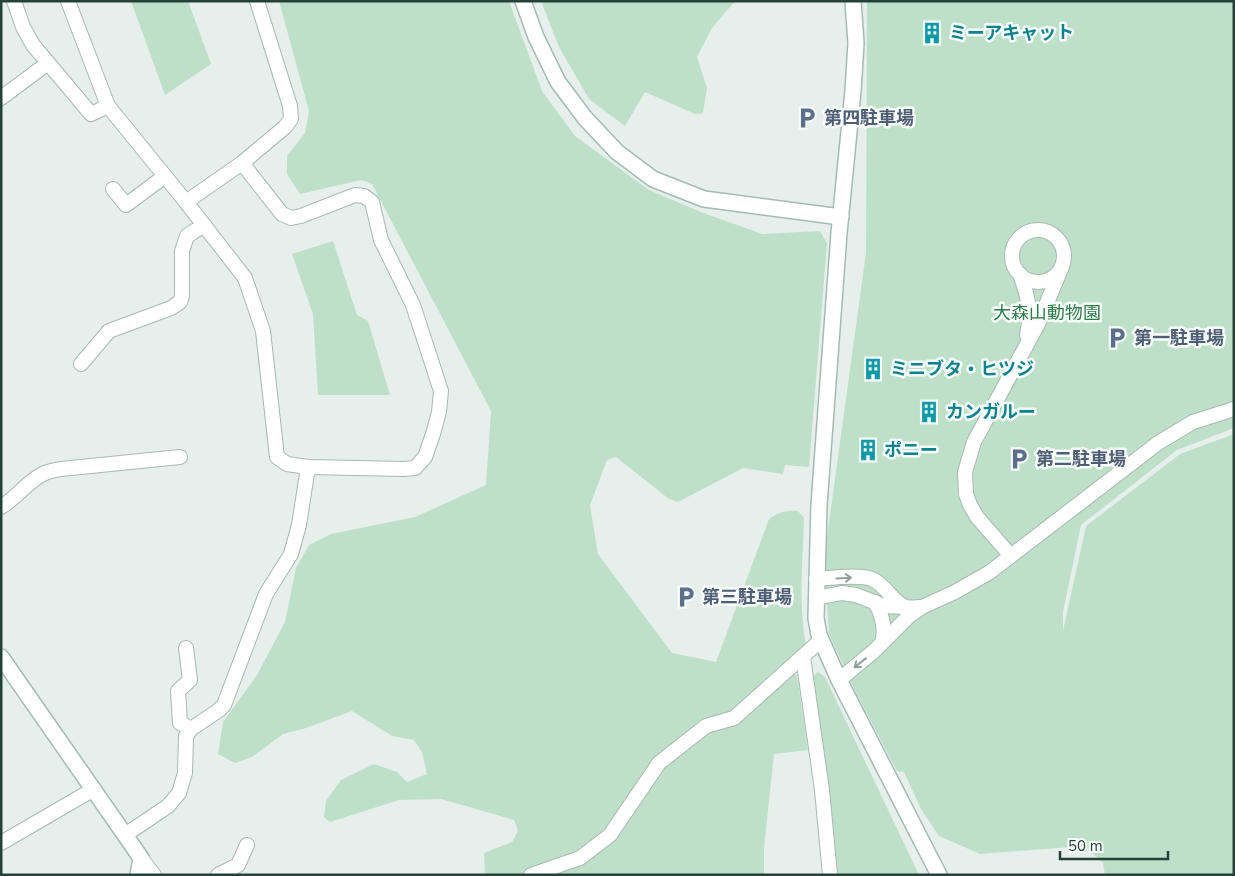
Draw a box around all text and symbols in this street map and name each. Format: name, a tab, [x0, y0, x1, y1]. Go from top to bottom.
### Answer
building icon: ミーアキャット	[919, 20, 945, 46]
place label: ミーアキャット	[949, 21, 1074, 45]
parking icon: 第四駐車場	[794, 105, 820, 131]
place label: 第四駐車場	[824, 106, 914, 130]
park label: 大森山動物園	[993, 301, 1101, 325]
parking icon: 第一駐車場	[1104, 325, 1130, 351]
place label: 第一駐車場	[1134, 326, 1224, 350]
building icon: ミニブタ・ヒツジ	[860, 356, 886, 382]
place label: ミニブタ・ヒツジ	[890, 357, 1034, 381]
building icon: カンガルー	[916, 399, 942, 425]
place label: カンガルー	[946, 400, 1036, 424]
building icon: ポニー	[855, 437, 881, 463]
place label: ポニー	[884, 438, 938, 462]
parking icon: 第二駐車場	[1006, 446, 1032, 472]
place label: 第二駐車場	[1036, 447, 1126, 471]
one-way arrow	[836, 573, 852, 582]
parking icon: 第三駐車場	[673, 584, 699, 610]
place label: 第三駐車場	[702, 585, 792, 609]
one-way arrow	[853, 658, 867, 668]
scale bar	[1060, 828, 1168, 860]
text: 50 m	[1068, 836, 1103, 856]

